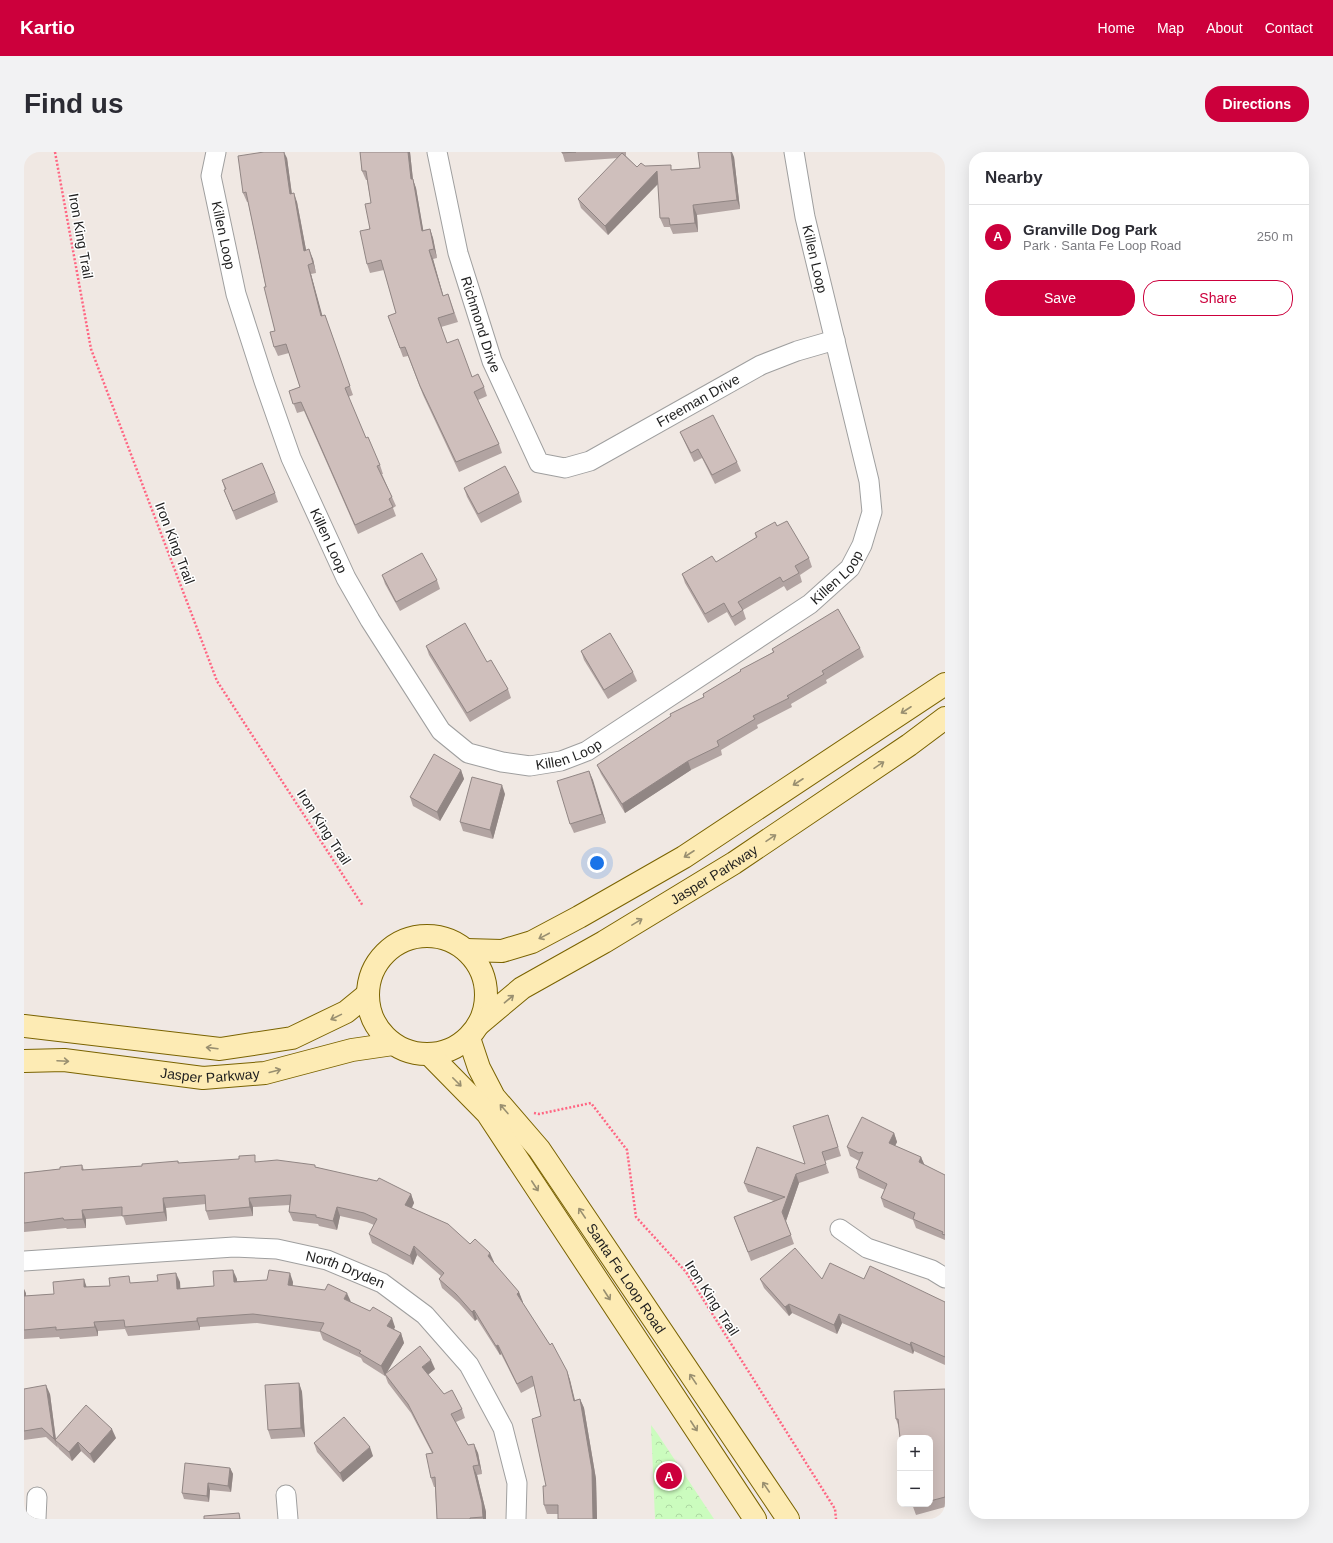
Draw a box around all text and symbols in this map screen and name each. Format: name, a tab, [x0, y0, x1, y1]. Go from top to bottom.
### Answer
text: Kartio	[20, 17, 75, 38]
text: Home	[1098, 20, 1135, 36]
text: Map	[1157, 20, 1184, 36]
text: About	[1206, 20, 1243, 36]
text: Contact	[1265, 20, 1313, 36]
button: Directions	[1205, 86, 1309, 122]
text: Find us	[24, 88, 124, 119]
text: Nearby	[985, 168, 1043, 187]
street label: Iron King Trail	[66, 192, 96, 280]
street label: Killen Loop	[209, 200, 239, 271]
text: Granville Dog Park	[1023, 221, 1157, 238]
street label: Killen Loop	[799, 223, 831, 295]
text: A	[993, 229, 1003, 244]
text: 250 m	[1257, 229, 1293, 244]
text: Park · Santa Fe Loop Road	[1023, 238, 1181, 253]
street label: Richmond Drive	[458, 274, 504, 375]
button: Save	[985, 280, 1135, 316]
button: Share	[1143, 280, 1293, 316]
street label: Freeman Drive	[654, 371, 743, 430]
street label: Iron King Trail	[152, 500, 198, 586]
street label: Killen Loop	[307, 506, 351, 576]
street label: Killen Loop	[807, 547, 866, 608]
one-way arrow	[901, 706, 912, 714]
street label: Killen Loop	[534, 735, 605, 773]
one-way arrow	[873, 761, 884, 769]
one-way arrow	[793, 778, 804, 786]
street label: Iron King Trail	[294, 786, 354, 868]
one-way arrow	[766, 834, 777, 842]
street label: Jasper Parkway	[667, 841, 761, 908]
one-way arrow	[684, 850, 695, 858]
your location	[587, 853, 607, 873]
one-way arrow	[631, 917, 643, 925]
one-way arrow	[539, 932, 551, 940]
one-way arrow	[504, 994, 514, 1003]
one-way arrow	[330, 1013, 342, 1021]
one-way arrow	[206, 1044, 219, 1052]
one-way arrow	[56, 1057, 69, 1064]
street label: Jasper Parkway	[159, 1065, 260, 1086]
one-way arrow	[269, 1066, 282, 1074]
one-way arrow	[452, 1077, 462, 1087]
one-way arrow	[500, 1103, 509, 1114]
one-way arrow	[531, 1180, 539, 1191]
one-way arrow	[578, 1207, 586, 1218]
street label: Santa Fe Loop Road	[583, 1220, 669, 1337]
street label: North Dryden	[304, 1248, 387, 1291]
street label: Iron King Trail	[682, 1257, 742, 1339]
one-way arrow	[602, 1289, 611, 1300]
one-way arrow	[689, 1374, 697, 1385]
one-way arrow	[690, 1420, 698, 1431]
map controls	[897, 1435, 933, 1507]
button: +	[897, 1435, 933, 1471]
pin: A	[656, 1461, 682, 1491]
button: −	[897, 1471, 933, 1507]
one-way arrow	[762, 1481, 770, 1492]

